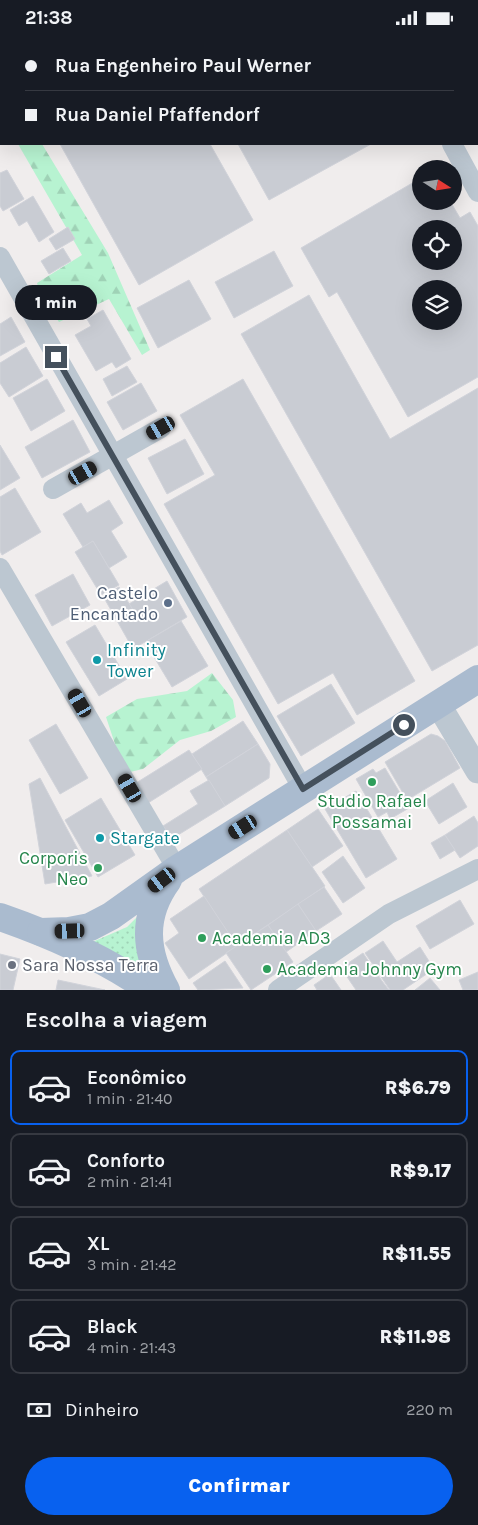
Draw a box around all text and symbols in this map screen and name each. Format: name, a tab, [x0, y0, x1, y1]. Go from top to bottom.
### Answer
text: 21:38	[25, 7, 73, 29]
text: Rua Engenheiro Paul Werner	[55, 55, 311, 77]
text: Rua Daniel Pfaffendorf	[55, 104, 260, 126]
north arrow	[412, 160, 462, 210]
map controls	[412, 160, 462, 330]
button: locate	[412, 220, 462, 270]
button: layers	[412, 280, 462, 330]
callout: 1 min	[15, 285, 97, 319]
text: 1 min	[35, 293, 77, 312]
route end	[45, 346, 67, 368]
car	[144, 414, 177, 442]
car	[66, 459, 99, 487]
place label: Castelo Encantado	[70, 582, 158, 625]
marker: Castelo Encantado	[162, 597, 174, 609]
place label: Infinity Tower	[107, 639, 166, 682]
marker: Infinity Tower	[91, 654, 103, 666]
car	[66, 686, 93, 720]
route start	[393, 714, 415, 736]
car	[116, 771, 143, 805]
marker: Studio Rafael Possamai	[366, 776, 378, 788]
place label: Studio Rafael Possamai	[317, 790, 427, 833]
car	[226, 813, 259, 841]
place label: Stargate	[110, 827, 180, 849]
marker: Stargate	[94, 832, 106, 844]
place label: Corporis Neo	[19, 847, 88, 890]
marker: Corporis Neo	[92, 862, 104, 874]
car	[145, 865, 178, 895]
car	[54, 923, 85, 939]
place label: Academia AD3	[212, 927, 331, 949]
marker: Academia AD3	[196, 932, 208, 944]
place label: Sara Nossa Terra	[22, 954, 159, 976]
place label: Academia Johnny Gym	[277, 958, 462, 980]
marker: Sara Nossa Terra	[6, 959, 18, 971]
marker: Academia Johnny Gym	[261, 963, 273, 975]
text: Escolha a viagem	[25, 1007, 208, 1033]
icon: car	[27, 1065, 72, 1110]
text: Econômico	[87, 1067, 187, 1089]
text: R$6.79	[385, 1077, 451, 1099]
text: 1 min · 21:40	[87, 1089, 173, 1108]
icon: car	[27, 1148, 72, 1193]
text: Conforto	[87, 1150, 165, 1172]
text: R$9.17	[390, 1160, 451, 1182]
text: 2 min · 21:41	[87, 1172, 172, 1191]
icon: car	[27, 1231, 72, 1276]
text: XL	[87, 1233, 109, 1255]
text: R$11.55	[382, 1243, 451, 1265]
text: 3 min · 21:42	[87, 1255, 177, 1274]
icon: car	[27, 1314, 72, 1359]
text: Black	[87, 1316, 138, 1338]
text: R$11.98	[379, 1326, 451, 1348]
text: 4 min · 21:43	[87, 1338, 176, 1357]
icon: cash	[25, 1396, 53, 1424]
text: Dinheiro	[65, 1399, 139, 1421]
text: 220 m	[406, 1400, 453, 1419]
button: Confirmar	[25, 1457, 453, 1515]

